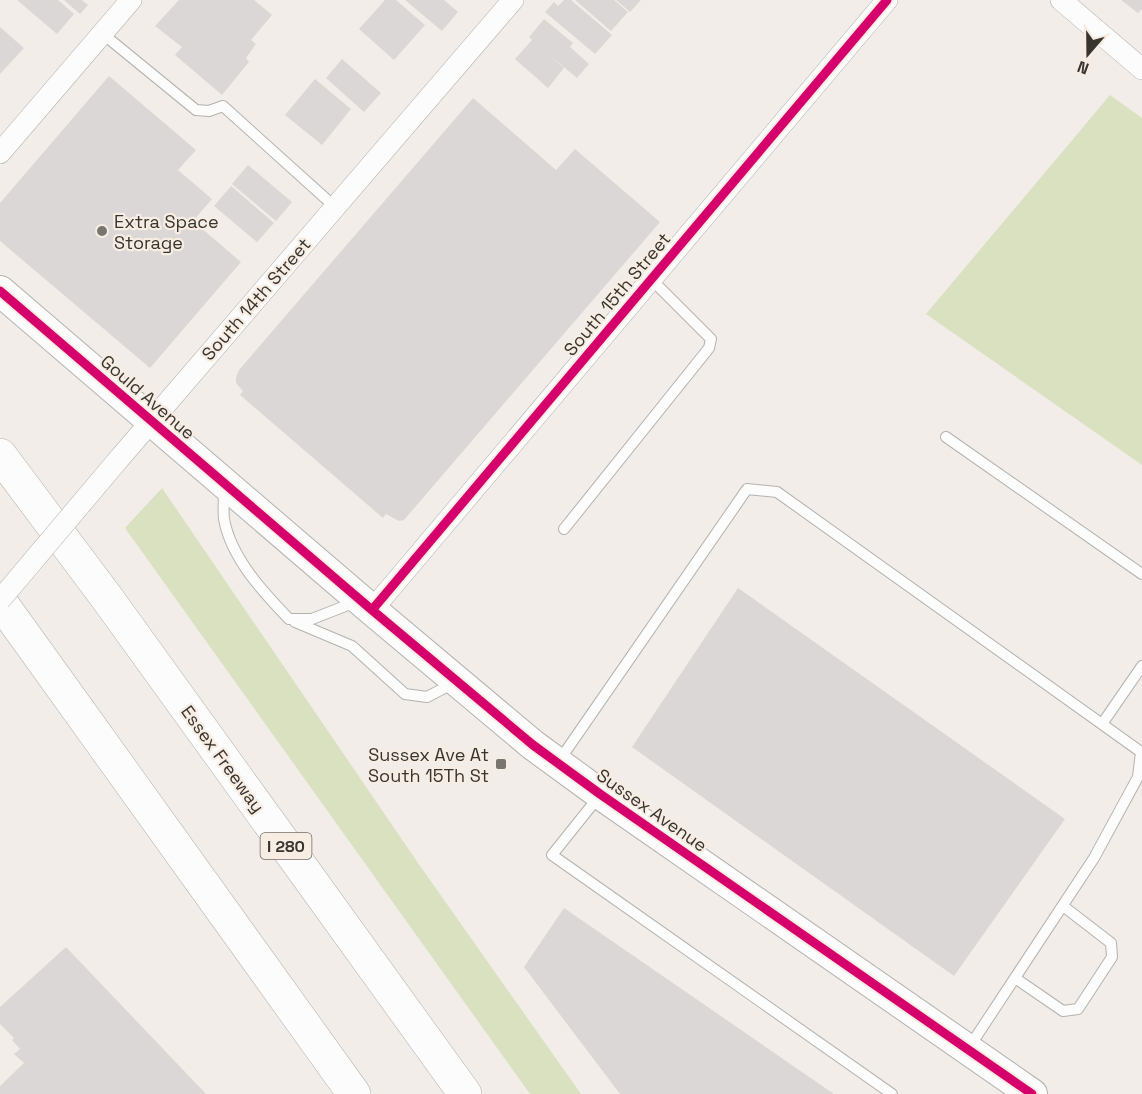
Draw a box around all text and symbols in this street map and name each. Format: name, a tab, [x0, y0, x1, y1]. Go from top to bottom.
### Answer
north arrow	[1058, 24, 1118, 84]
text: N	[1074, 56, 1092, 79]
place label: Extra Space Storage	[114, 210, 219, 254]
marker: Extra Space Storage	[95, 224, 109, 238]
street label: South 15th Street	[559, 227, 675, 361]
street label: South 14th Street	[197, 233, 315, 365]
street label: Gould Avenue	[96, 350, 200, 444]
street label: Essex Freeway	[176, 701, 270, 817]
place label: Sussex Ave At South 15Th St	[368, 743, 489, 787]
marker: Sussex Ave At South 15Th St	[494, 757, 508, 771]
street label: Sussex Avenue	[592, 763, 712, 857]
road number: I 280	[260, 833, 312, 859]

